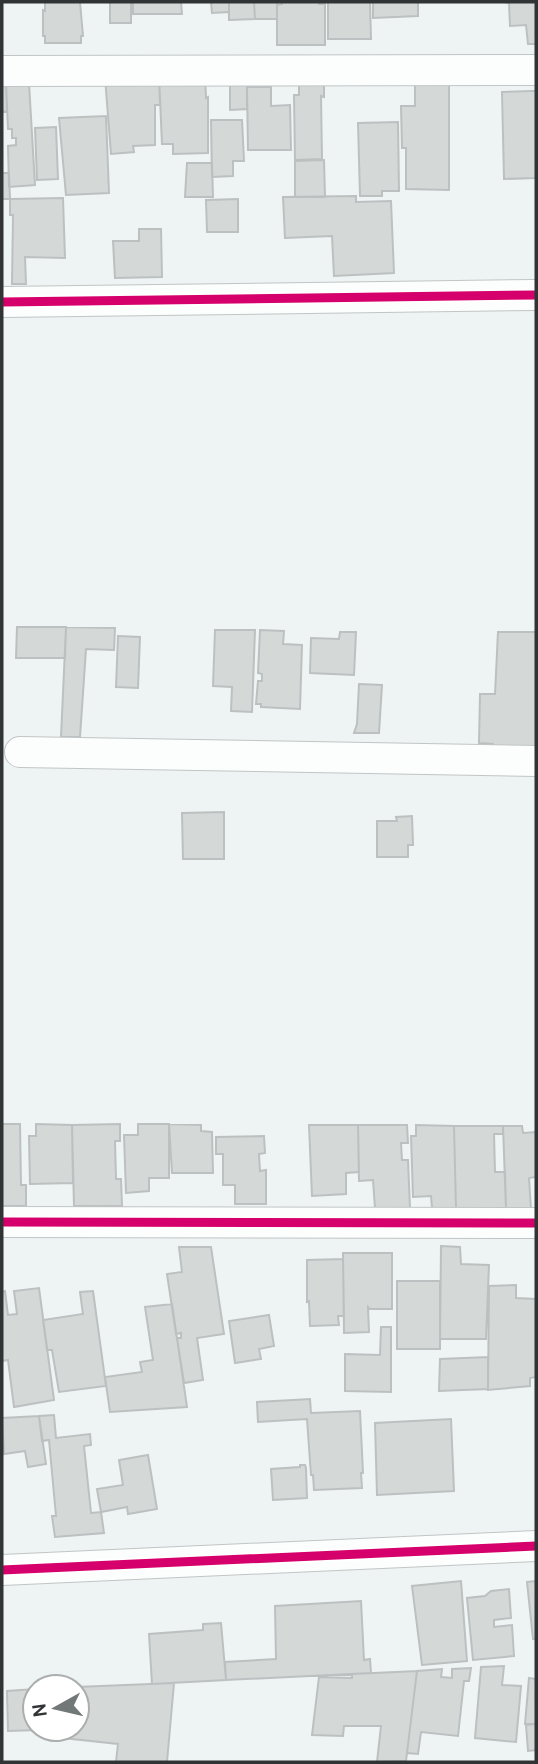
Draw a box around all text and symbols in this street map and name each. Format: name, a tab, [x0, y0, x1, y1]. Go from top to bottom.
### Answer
north arrow	[21, 1673, 91, 1743]
text: N	[27, 1702, 52, 1719]

